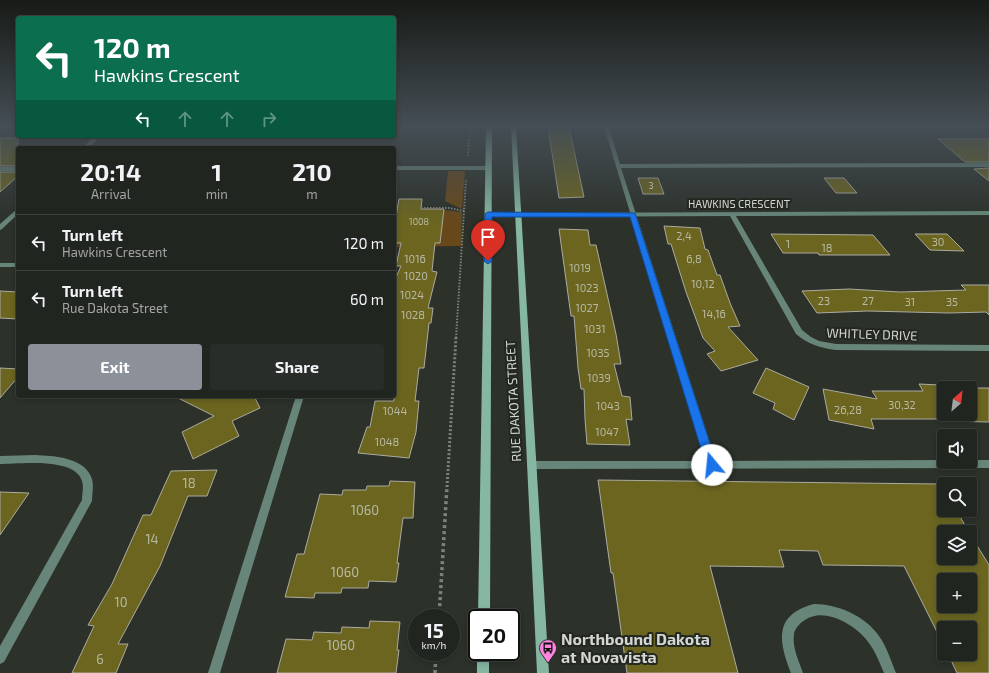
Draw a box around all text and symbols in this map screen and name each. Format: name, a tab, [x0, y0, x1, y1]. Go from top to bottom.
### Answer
text: 120 m	[94, 30, 171, 64]
icon: left	[28, 32, 80, 84]
text: Hawkins Crescent	[94, 64, 240, 86]
icon: left	[132, 108, 154, 130]
icon: ahead	[174, 108, 196, 130]
icon: ahead	[216, 108, 238, 130]
icon: right	[258, 108, 280, 130]
text: 20:14	[80, 157, 141, 186]
text: 1	[212, 157, 222, 186]
text: 210	[292, 157, 332, 186]
house number: 3	[648, 180, 654, 191]
text: Arrival	[91, 186, 131, 202]
text: min	[206, 186, 228, 202]
text: m	[306, 186, 318, 202]
street label: HAWKINS CRESCENT	[688, 197, 791, 210]
house number: 1008	[409, 216, 429, 227]
pin	[471, 220, 505, 261]
text: Turn left	[62, 226, 123, 244]
icon: arrive	[477, 226, 499, 248]
house number: 2,4	[676, 229, 692, 242]
icon: left	[28, 232, 50, 254]
text: 120 m	[344, 234, 384, 252]
house number: 30	[932, 235, 944, 248]
house number: 1	[786, 237, 790, 250]
house number: 18	[821, 241, 833, 254]
text: Hawkins Crescent	[62, 244, 167, 260]
house number: 1016	[404, 252, 426, 265]
house number: 6,8	[686, 252, 702, 265]
house number: 1019	[569, 261, 591, 274]
house number: 1020	[404, 269, 428, 282]
house number: 10,12	[691, 277, 715, 290]
house number: 1023	[575, 281, 599, 294]
text: Turn left	[62, 282, 123, 300]
icon: left	[28, 288, 50, 310]
house number: 1024	[400, 288, 424, 301]
text: 60 m	[350, 290, 384, 308]
house number: 23	[818, 294, 830, 307]
house number: 27	[862, 294, 874, 307]
house number: 31	[905, 295, 915, 308]
house number: 35	[946, 295, 958, 308]
text: Rue Dakota Street	[62, 300, 168, 316]
house number: 1027	[576, 301, 599, 314]
house number: 14,16	[702, 307, 726, 320]
house number: 1028	[401, 308, 425, 321]
house number: 1031	[584, 322, 606, 335]
street label: WHITLEY DRIVE	[826, 324, 918, 344]
street label: RUE DAKOTA STREET	[502, 339, 524, 462]
button: Exit	[28, 344, 202, 390]
button: Share	[210, 344, 384, 390]
house number: 1035	[586, 346, 610, 359]
house number: 1039	[587, 371, 611, 384]
north arrow	[937, 381, 977, 421]
map controls	[937, 381, 977, 661]
house number: 30,32	[888, 398, 916, 411]
house number: 1043	[596, 399, 620, 412]
house number: 26,28	[834, 403, 862, 416]
house number: 1044	[383, 404, 408, 417]
house number: 1047	[595, 425, 619, 438]
button: sound	[937, 429, 977, 469]
house number: 1048	[375, 435, 399, 448]
position arrow	[691, 444, 733, 486]
house number: 18	[182, 475, 196, 491]
button: search	[937, 477, 977, 517]
house number: 1060	[351, 502, 379, 518]
button: layers	[937, 525, 977, 565]
house number: 14	[145, 531, 159, 547]
house number: 1060	[331, 564, 359, 580]
button: +	[937, 573, 977, 613]
house number: 10	[114, 594, 128, 610]
speed limit sign: 20	[468, 609, 520, 661]
text: 15	[424, 618, 444, 642]
button: −	[937, 621, 977, 661]
place label: Northbound Dakota at Novavista	[561, 629, 710, 666]
house number: 1060	[327, 637, 355, 653]
bus stop icon: Northbound Dakota at Novavista	[538, 638, 558, 663]
text: km/h	[422, 639, 446, 651]
house number: 6	[96, 651, 104, 667]

